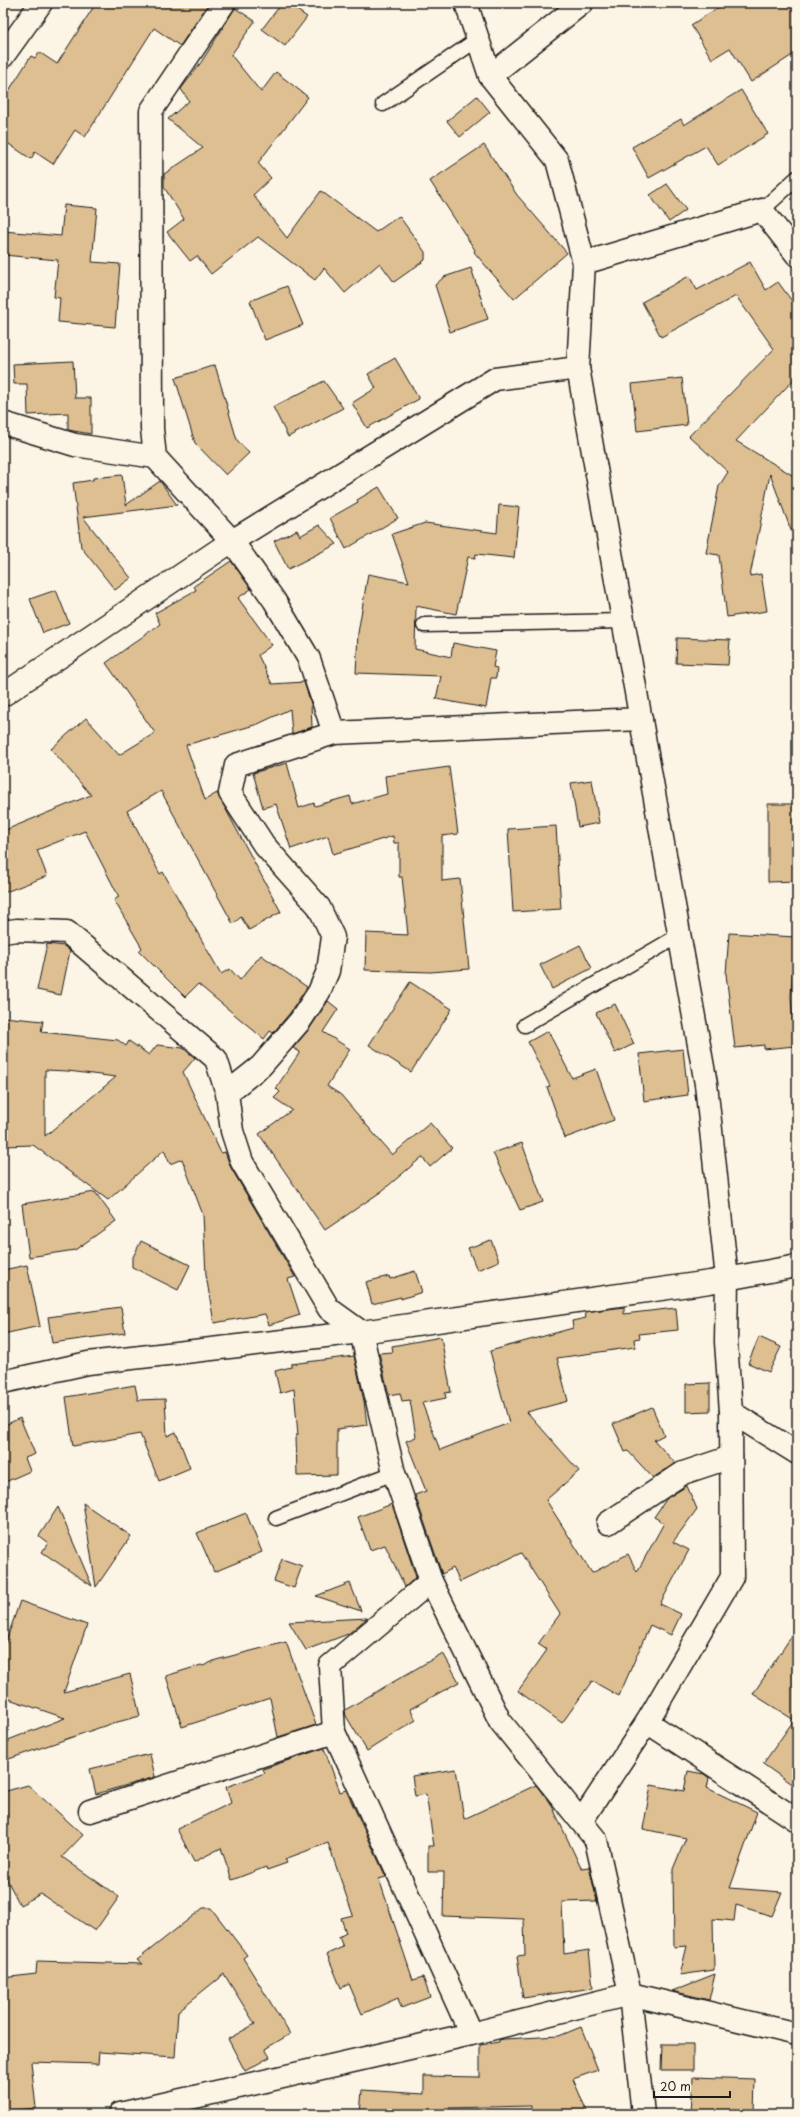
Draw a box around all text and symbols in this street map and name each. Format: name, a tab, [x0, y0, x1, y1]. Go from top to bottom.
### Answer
scale bar	[654, 2073, 730, 2099]
text: 20 m	[660, 2077, 691, 2095]

